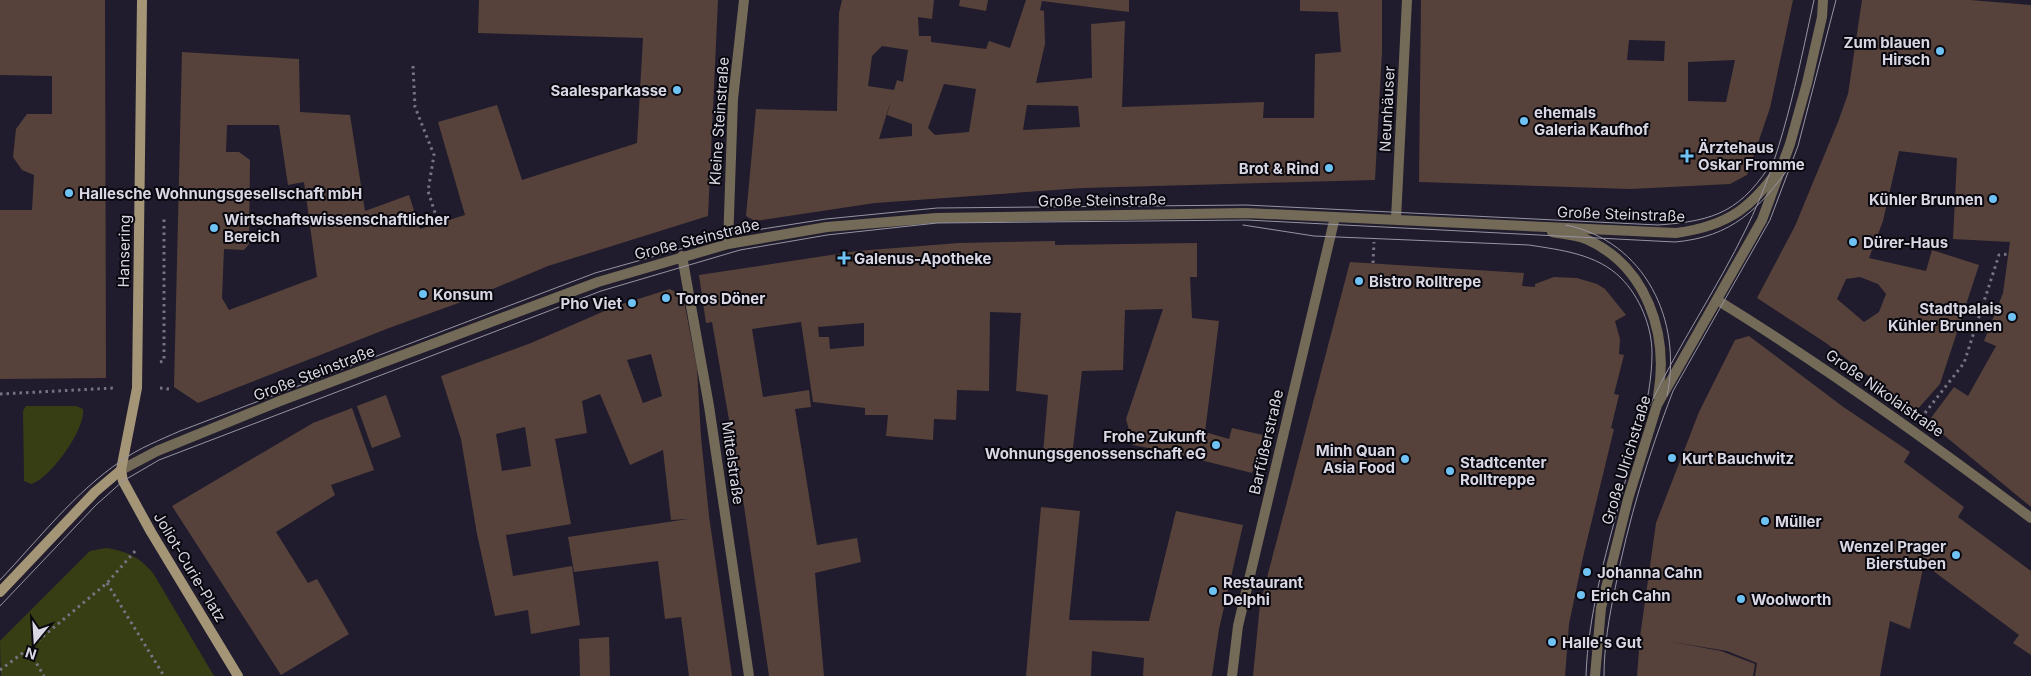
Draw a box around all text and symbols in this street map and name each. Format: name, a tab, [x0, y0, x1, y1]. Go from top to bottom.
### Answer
place label: Zum blauen Hirsch	[1844, 33, 1930, 69]
marker: Zum blauen Hirsch	[1934, 45, 1946, 57]
street label: Kleine Steinstraße	[705, 56, 733, 186]
street label: Neunhäuser	[1375, 65, 1399, 153]
place label: Saalesparkasse	[551, 81, 667, 100]
marker: Saalesparkasse	[671, 84, 683, 96]
place label: ehemals Galeria Kaufhof	[1534, 103, 1649, 139]
marker: ehemals Galeria Kaufhof	[1518, 115, 1530, 127]
place label: Ärztehaus Oskar Fromme	[1698, 138, 1805, 174]
marker: Ärztehaus Oskar Fromme	[1680, 149, 1694, 163]
place label: Brot & Rind	[1239, 159, 1319, 178]
marker: Brot & Rind	[1323, 162, 1335, 174]
place label: Hallesche Wohnungsgesellschaft mbH	[79, 184, 362, 203]
marker: Hallesche Wohnungsgesellschaft mbH	[63, 187, 75, 199]
street label: Große Steinstraße	[1038, 189, 1166, 211]
place label: Kühler Brunnen	[1869, 190, 1983, 209]
marker: Kühler Brunnen	[1987, 193, 1999, 205]
street label: Große Steinstraße	[1557, 202, 1685, 226]
place label: Wirtschaftswissenschaftlicher Bereich	[224, 210, 449, 246]
street label: Große Steinstraße	[632, 214, 762, 264]
street label: Hansering	[114, 215, 134, 287]
marker: Wirtschaftswissenschaftlicher Bereich	[208, 222, 220, 234]
place label: Dürer-Haus	[1863, 233, 1948, 252]
marker: Dürer-Haus	[1847, 236, 1859, 248]
place label: Galenus-Apotheke	[854, 249, 992, 268]
marker: Galenus-Apotheke	[838, 252, 850, 264]
place label: Bistro Rolltrepe	[1369, 272, 1481, 291]
marker: Bistro Rolltrepe	[1353, 275, 1365, 287]
place label: Konsum	[433, 285, 493, 304]
marker: Konsum	[417, 288, 429, 300]
place label: Toros Döner	[676, 289, 765, 308]
marker: Toros Döner	[660, 292, 672, 304]
place label: Pho Viet	[560, 294, 622, 313]
marker: Pho Viet	[626, 297, 638, 309]
place label: Stadtpalais Kühler Brunnen	[1888, 299, 2002, 335]
marker: Stadtpalais Kühler Brunnen	[2006, 311, 2018, 323]
street label: Große Steinstraße	[251, 341, 377, 405]
street label: Große Nikolaistraße	[1822, 345, 1948, 441]
street label: Barfüßerstraße	[1245, 388, 1287, 496]
street label: Große Ulrichstraße	[1597, 393, 1655, 527]
street label: Mittelstraße	[718, 420, 748, 506]
place label: Frohe Zukunft Wohnungsgenossenschaft eG	[985, 427, 1207, 463]
marker: Frohe Zukunft Wohnungsgenossenschaft eG	[1210, 439, 1222, 451]
place label: Minh Quan Asia Food	[1316, 441, 1395, 477]
place label: Kurt Bauchwitz	[1682, 449, 1794, 468]
marker: Kurt Bauchwitz	[1666, 452, 1678, 464]
marker: Minh Quan Asia Food	[1399, 453, 1411, 465]
place label: Stadtcenter Rolltreppe	[1460, 453, 1547, 489]
marker: Stadtcenter Rolltreppe	[1444, 465, 1456, 477]
street label: Joliot-Curie-Platz	[150, 508, 230, 626]
place label: Müller	[1775, 512, 1822, 531]
marker: Müller	[1759, 515, 1771, 527]
place label: Wenzel Prager Bierstuben	[1839, 537, 1946, 573]
marker: Wenzel Prager Bierstuben	[1950, 549, 1962, 561]
place label: Johanna Cahn	[1597, 563, 1702, 582]
marker: Johanna Cahn	[1581, 566, 1593, 578]
place label: Restaurant Delphi	[1223, 573, 1304, 609]
marker: Restaurant Delphi	[1207, 585, 1219, 597]
place label: Erich Cahn	[1591, 586, 1671, 605]
marker: Erich Cahn	[1575, 589, 1587, 601]
place label: Woolworth	[1751, 590, 1831, 609]
marker: Woolworth	[1735, 593, 1747, 605]
north arrow	[10, 616, 60, 666]
place label: Halle's Gut	[1562, 633, 1642, 652]
marker: Halle's Gut	[1546, 636, 1558, 648]
text: N	[23, 644, 39, 664]

